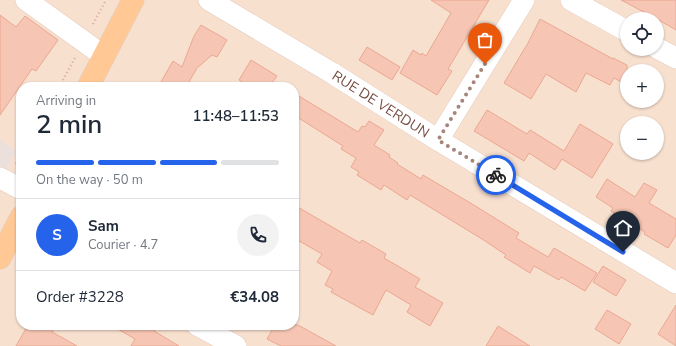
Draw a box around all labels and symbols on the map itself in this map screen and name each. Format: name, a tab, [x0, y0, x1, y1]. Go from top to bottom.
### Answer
pin	[468, 23, 502, 64]
street label: RUE DE VERDUN	[329, 66, 433, 142]
courier	[476, 155, 516, 195]
pin	[606, 211, 640, 252]

